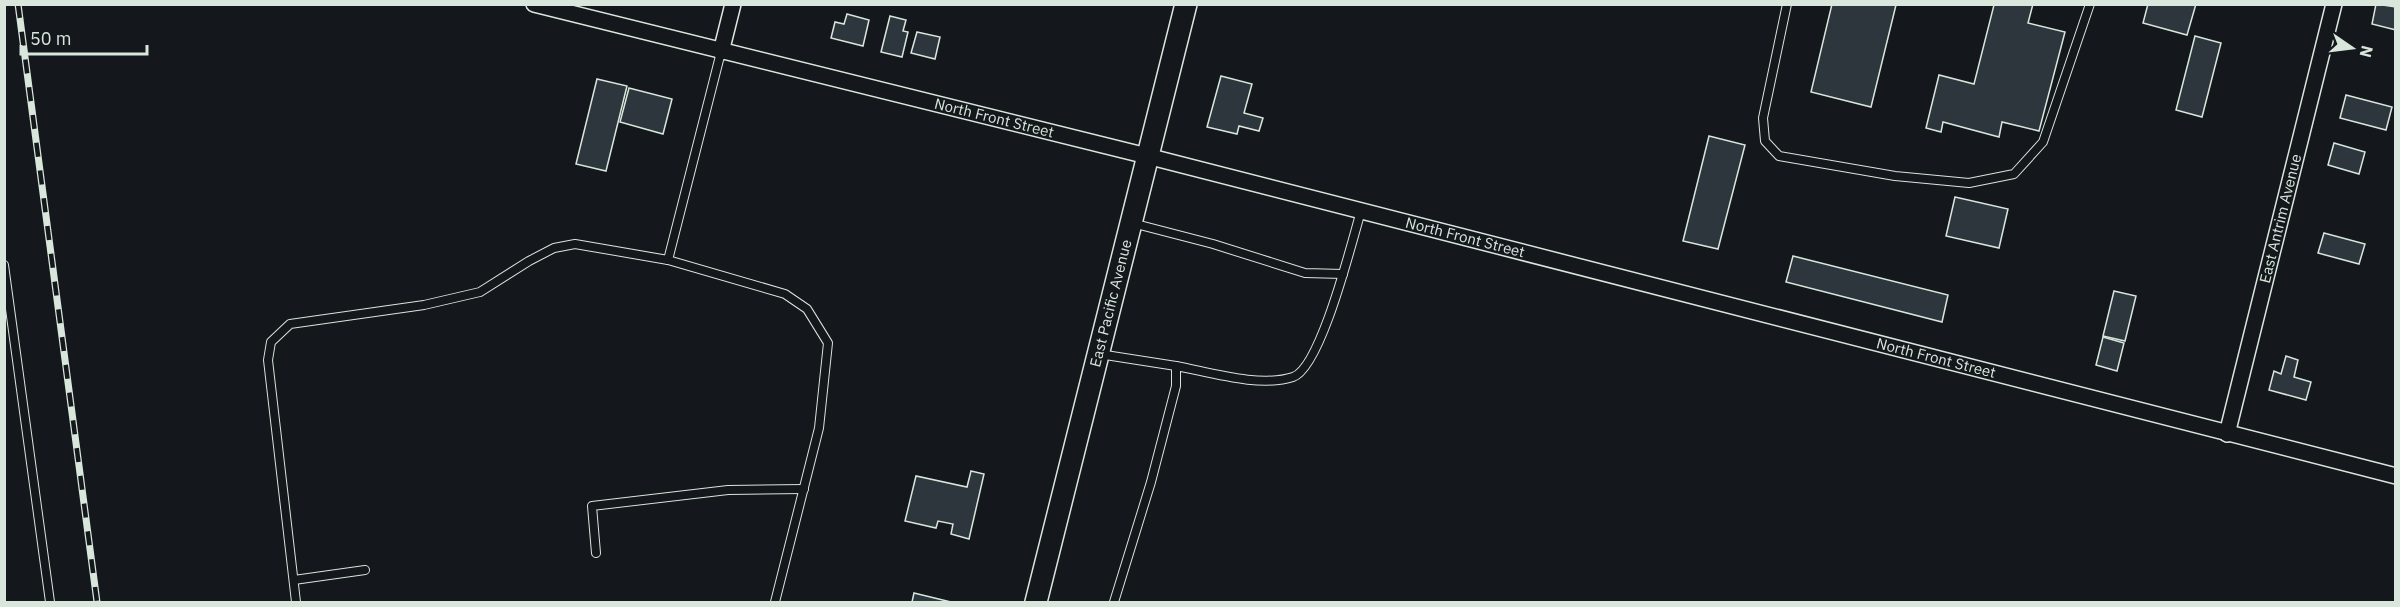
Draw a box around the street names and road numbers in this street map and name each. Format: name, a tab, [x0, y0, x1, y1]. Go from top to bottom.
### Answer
street label: North Front Street	[932, 94, 1056, 142]
street label: East Antrim Avenue	[2255, 152, 2305, 285]
street label: North Front Street	[1404, 213, 1527, 261]
street label: East Pacific Avenue	[1085, 237, 1136, 369]
street label: North Front Street	[1874, 333, 1998, 382]

